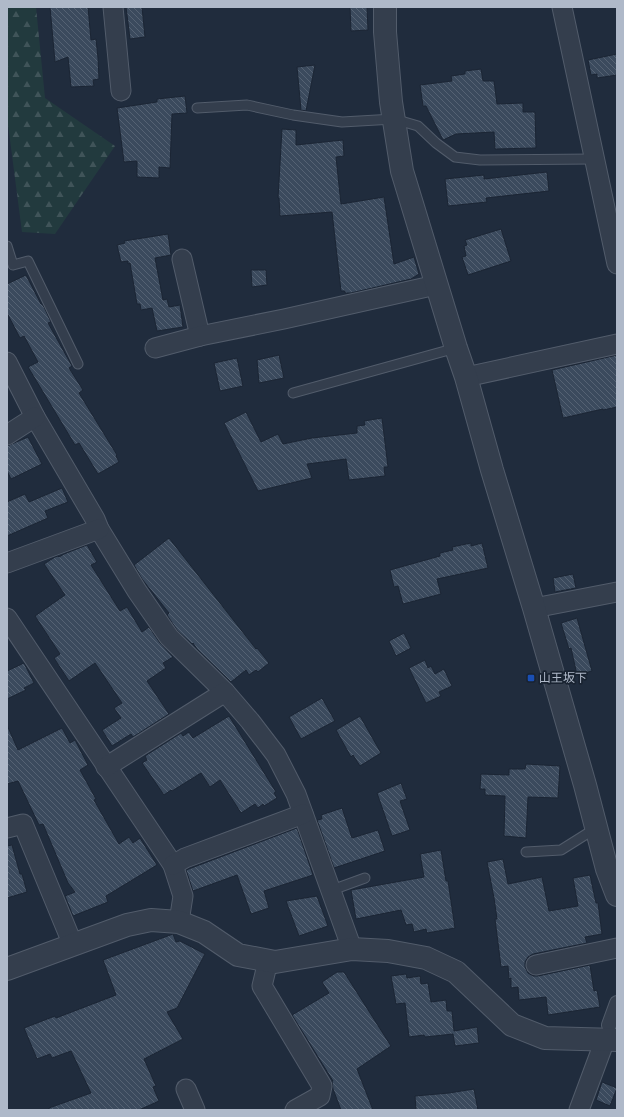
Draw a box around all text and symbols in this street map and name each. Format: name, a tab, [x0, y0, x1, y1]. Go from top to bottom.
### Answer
place label: 山王坂下	[539, 671, 587, 685]
marker: 山王坂下	[526, 673, 536, 683]

